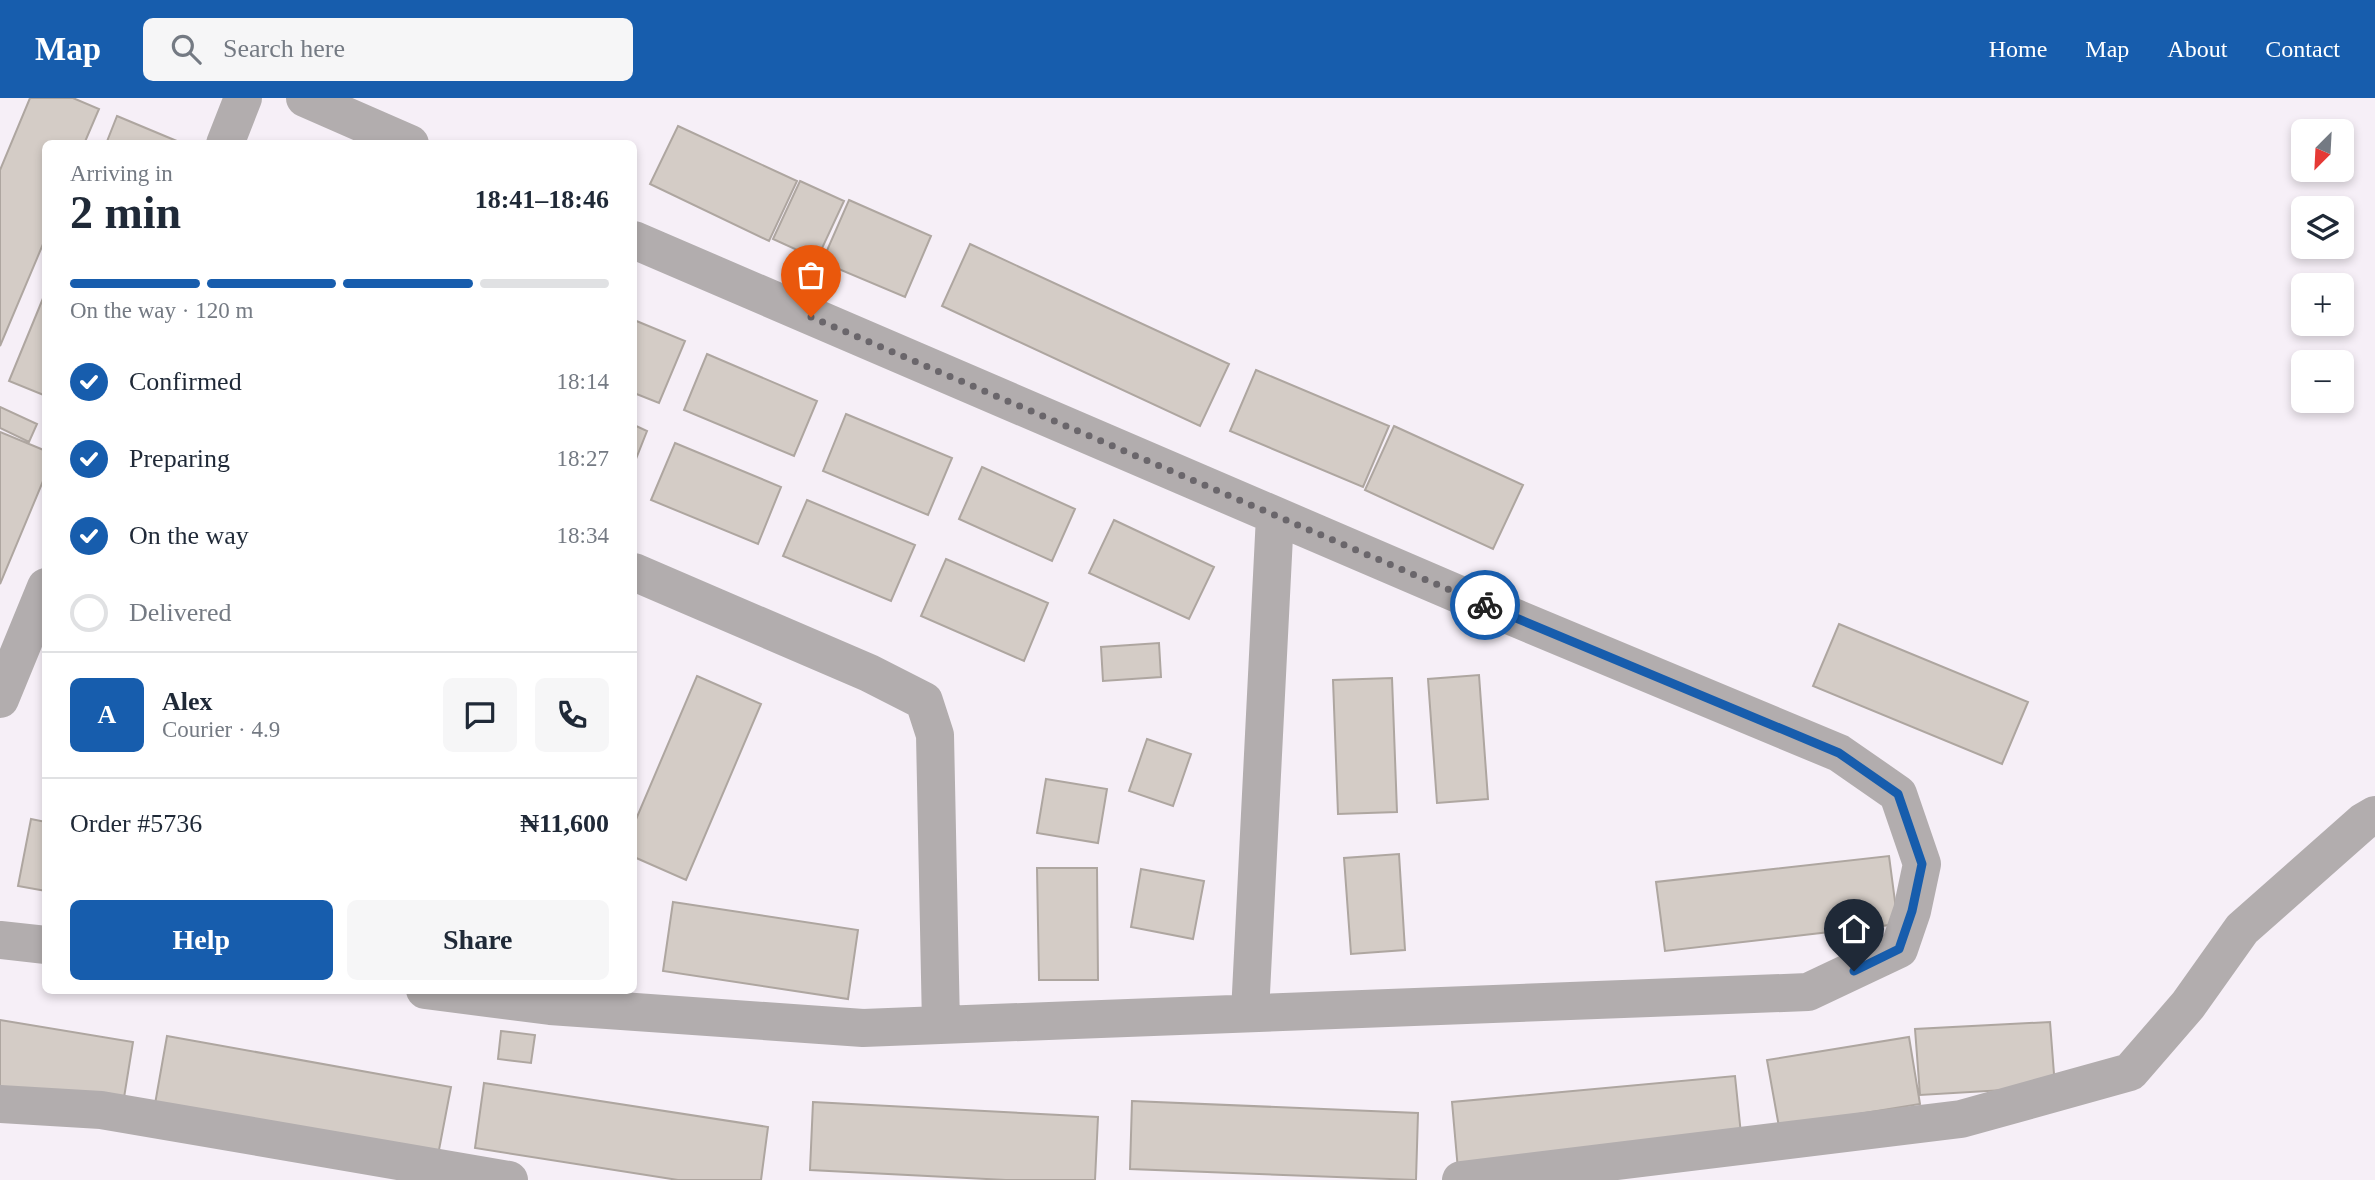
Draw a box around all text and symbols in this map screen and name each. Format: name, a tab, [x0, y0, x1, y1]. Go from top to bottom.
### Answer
search box	[143, 18, 633, 81]
icon: search	[167, 30, 205, 68]
text: Map	[35, 31, 101, 67]
text: Search here	[223, 34, 345, 63]
text: Home	[1989, 36, 2047, 62]
text: Map	[2085, 36, 2129, 62]
text: About	[2167, 36, 2227, 62]
text: Contact	[2265, 36, 2340, 62]
north arrow	[2291, 119, 2354, 182]
map controls	[2291, 119, 2354, 413]
text: Arriving in	[70, 161, 173, 186]
text: 18:41–18:46	[475, 185, 609, 214]
text: 2 min	[70, 187, 181, 238]
button: layers	[2291, 196, 2354, 259]
pin	[781, 245, 841, 317]
icon: bag	[792, 256, 830, 294]
button: +	[2291, 273, 2354, 336]
text: On the way · 120 m	[70, 298, 253, 323]
button: −	[2291, 350, 2354, 413]
icon: check	[70, 363, 108, 401]
text: Confirmed	[129, 367, 242, 396]
text: 18:14	[557, 369, 609, 394]
icon: check	[70, 440, 108, 478]
text: Preparing	[129, 444, 230, 473]
text: 18:27	[557, 446, 609, 471]
icon: check	[70, 517, 108, 555]
text: On the way	[129, 521, 249, 550]
text: 18:34	[557, 523, 609, 548]
courier	[1450, 570, 1520, 640]
icon: bike	[1466, 586, 1504, 624]
text: Delivered	[129, 598, 232, 627]
button: chat	[443, 678, 517, 752]
button: phone	[535, 678, 609, 752]
text: Alex	[162, 687, 213, 716]
text: A	[98, 700, 116, 729]
text: Courier · 4.9	[162, 717, 280, 742]
text: Order #5736	[70, 809, 202, 838]
text: ₦11,600	[520, 809, 609, 838]
pin	[1824, 899, 1884, 971]
button: Help	[70, 900, 333, 980]
button: Share	[347, 900, 609, 980]
icon: home	[1835, 910, 1873, 948]

